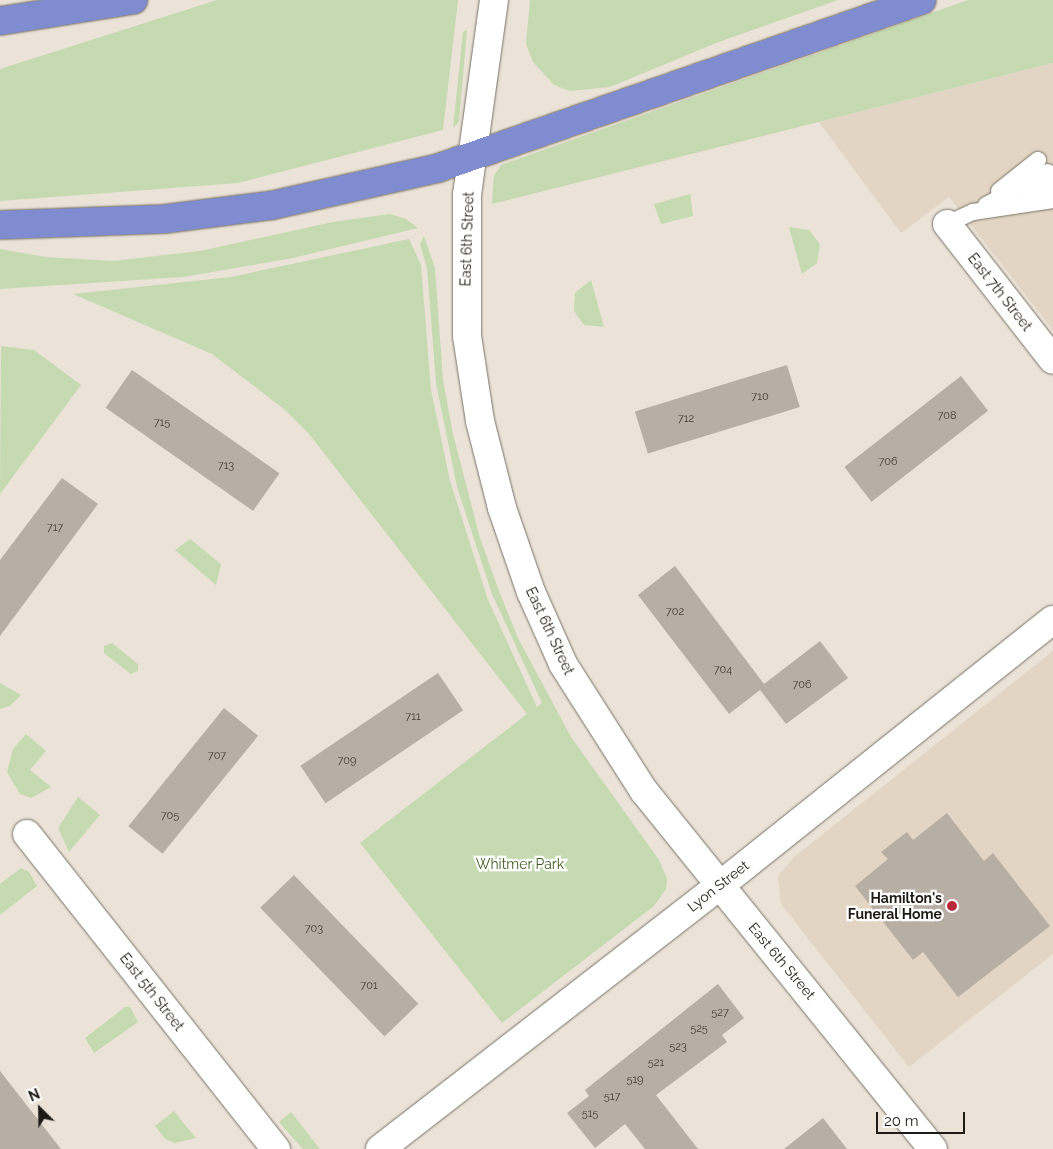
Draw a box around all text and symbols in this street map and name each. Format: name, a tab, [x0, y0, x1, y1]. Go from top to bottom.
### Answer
street label: East 6th Street	[457, 191, 477, 287]
street label: East 7th Street	[964, 250, 1036, 334]
house number: 710	[751, 390, 769, 404]
house number: 708	[937, 409, 957, 423]
house number: 712	[678, 412, 694, 426]
house number: 715	[154, 416, 170, 430]
house number: 706	[878, 455, 898, 469]
house number: 713	[218, 459, 234, 473]
house number: 717	[47, 521, 63, 535]
street label: East 6th Street	[522, 584, 578, 678]
house number: 702	[666, 605, 684, 619]
house number: 704	[714, 663, 732, 677]
house number: 706	[792, 678, 812, 692]
house number: 711	[405, 710, 421, 724]
house number: 707	[208, 749, 226, 763]
house number: 709	[337, 754, 357, 768]
house number: 705	[161, 809, 179, 823]
park label: Whitmer Park	[476, 856, 564, 872]
street label: Lyon Street	[684, 857, 752, 915]
place label: Hamilton's Funeral Home	[847, 890, 942, 922]
marker: Hamilton's Funeral Home	[946, 900, 958, 912]
street label: East 6th Street	[745, 919, 819, 1003]
house number: 703	[305, 922, 323, 936]
street label: East 5th Street	[116, 950, 188, 1034]
house number: 701	[360, 979, 378, 993]
house number: 527	[711, 1006, 729, 1020]
house number: 525	[690, 1022, 708, 1036]
house number: 523	[669, 1040, 687, 1054]
house number: 521	[648, 1056, 664, 1070]
house number: 519	[626, 1073, 644, 1087]
north arrow	[15, 1084, 65, 1134]
text: N	[26, 1086, 42, 1105]
house number: 517	[604, 1090, 620, 1104]
scale bar	[878, 1102, 967, 1134]
house number: 515	[582, 1107, 598, 1121]
text: 20 m	[884, 1112, 919, 1130]

